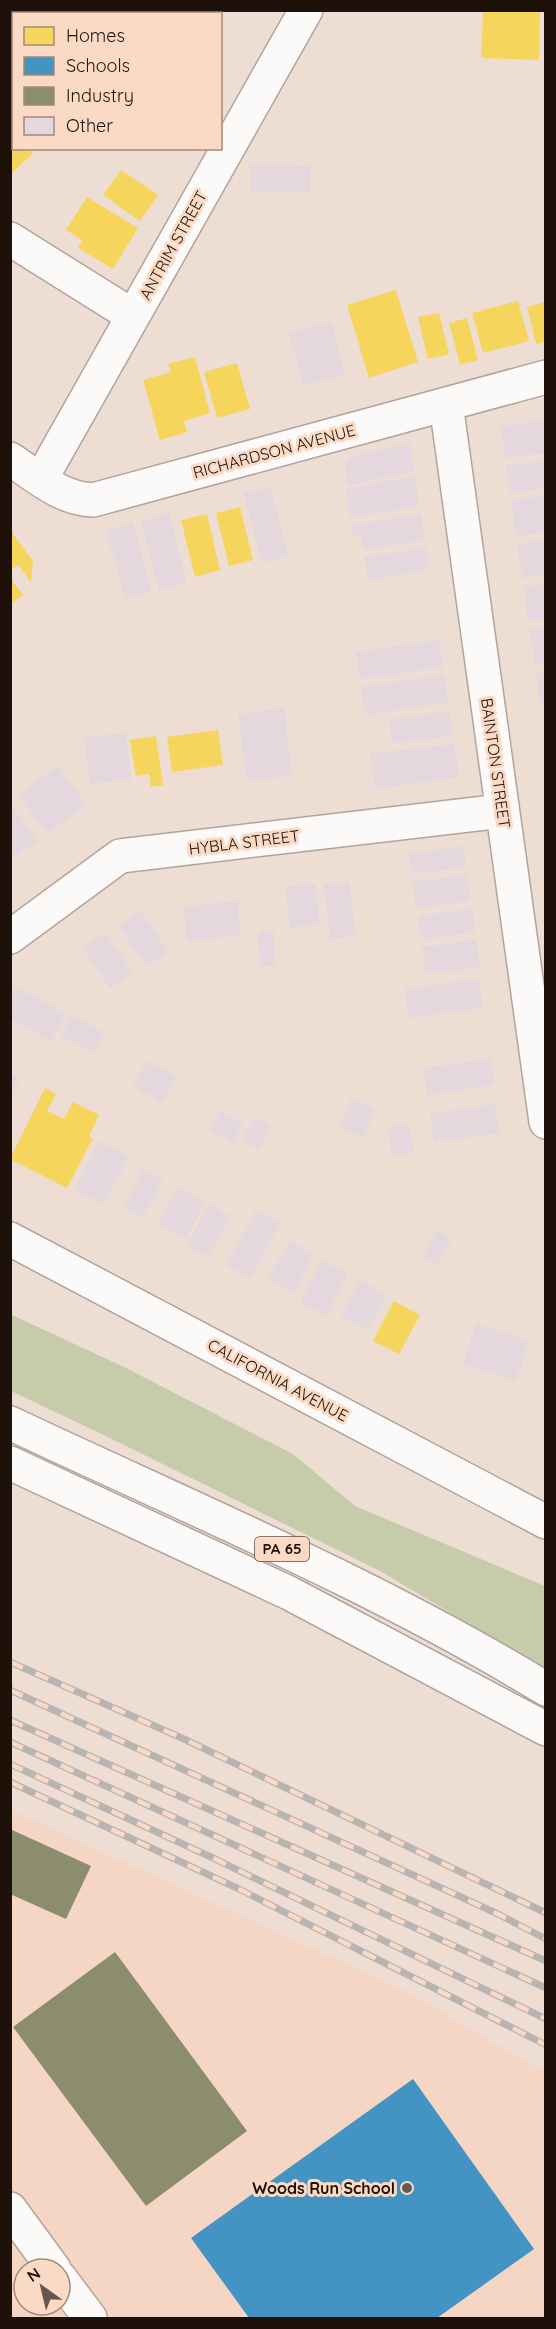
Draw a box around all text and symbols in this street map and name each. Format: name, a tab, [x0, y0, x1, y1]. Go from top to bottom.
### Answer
legend	[12, 12, 222, 150]
text: Homes	[66, 24, 125, 47]
text: Schools	[66, 54, 130, 77]
text: Industry	[66, 84, 134, 107]
text: Other	[66, 114, 113, 137]
street label: ANTRIM STREET	[135, 187, 211, 303]
street label: RICHARDSON AVENUE	[191, 420, 357, 482]
street label: BAINTON STREET	[477, 697, 515, 830]
street label: HYBLA STREET	[188, 825, 301, 859]
street label: CALIFORNIA AVENUE	[204, 1334, 352, 1426]
road number: PA 65	[255, 1537, 309, 1561]
place label: Woods Run School	[252, 2178, 395, 2198]
marker: Woods Run School	[400, 2181, 414, 2195]
north arrow	[12, 2257, 72, 2317]
text: N	[23, 2263, 44, 2286]

